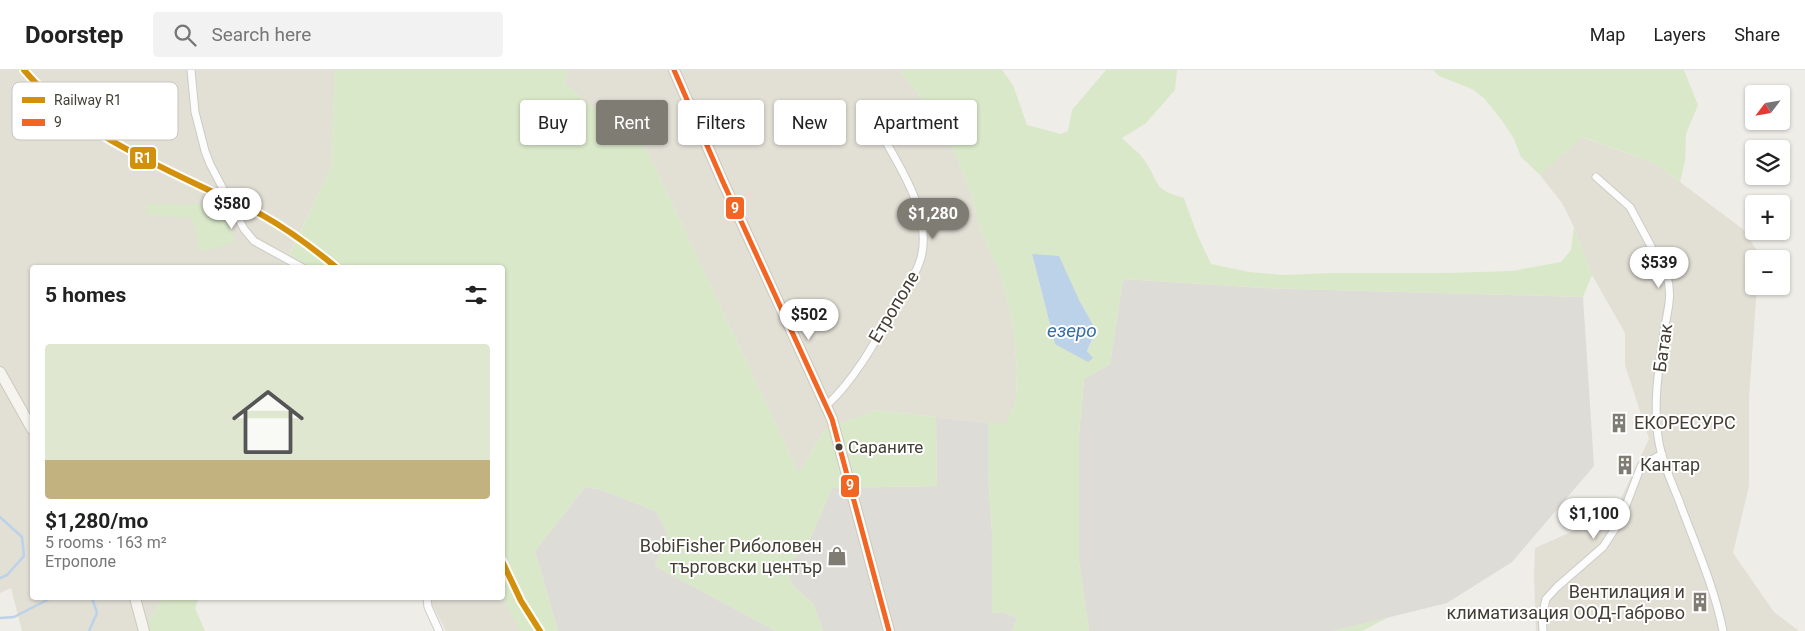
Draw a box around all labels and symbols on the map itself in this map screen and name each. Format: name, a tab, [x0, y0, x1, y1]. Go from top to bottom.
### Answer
legend	[12, 82, 178, 140]
north arrow	[1745, 85, 1790, 130]
text: Railway R1	[54, 92, 122, 108]
text: 9	[54, 114, 62, 130]
line badge: R1	[129, 146, 157, 170]
text: R1	[134, 150, 152, 166]
pin: $580	[202, 188, 262, 230]
line badge: 9	[725, 196, 745, 220]
pin: $1,280	[892, 198, 974, 240]
text: 9	[731, 200, 739, 216]
pin: $539	[1629, 246, 1689, 289]
street label: Етрополе	[864, 267, 923, 346]
pin: $502	[779, 298, 839, 341]
water label: езеро	[1047, 319, 1097, 342]
street label: Батак	[1649, 322, 1676, 374]
building icon: ЕКОРЕСУРС	[1608, 412, 1630, 434]
place label: ЕКОРЕСУРС	[1634, 412, 1736, 433]
place label: Сараните	[848, 437, 923, 457]
marker: Сараните	[834, 442, 844, 452]
building icon: Кантар	[1614, 454, 1636, 476]
place label: Кантар	[1640, 454, 1700, 475]
line badge: 9	[840, 474, 860, 498]
text: 9	[846, 477, 854, 493]
pin: $1,100	[1553, 498, 1635, 540]
place label: BobiFisher Риболовен търговски център	[640, 535, 822, 577]
shop icon: BobiFisher Риболовен търговски център	[826, 545, 848, 567]
place label: Вентилация и климатизация ООД-Габрово	[1446, 581, 1685, 623]
building icon: Вентилация и климатизация ООД-Габрово	[1689, 591, 1711, 613]

